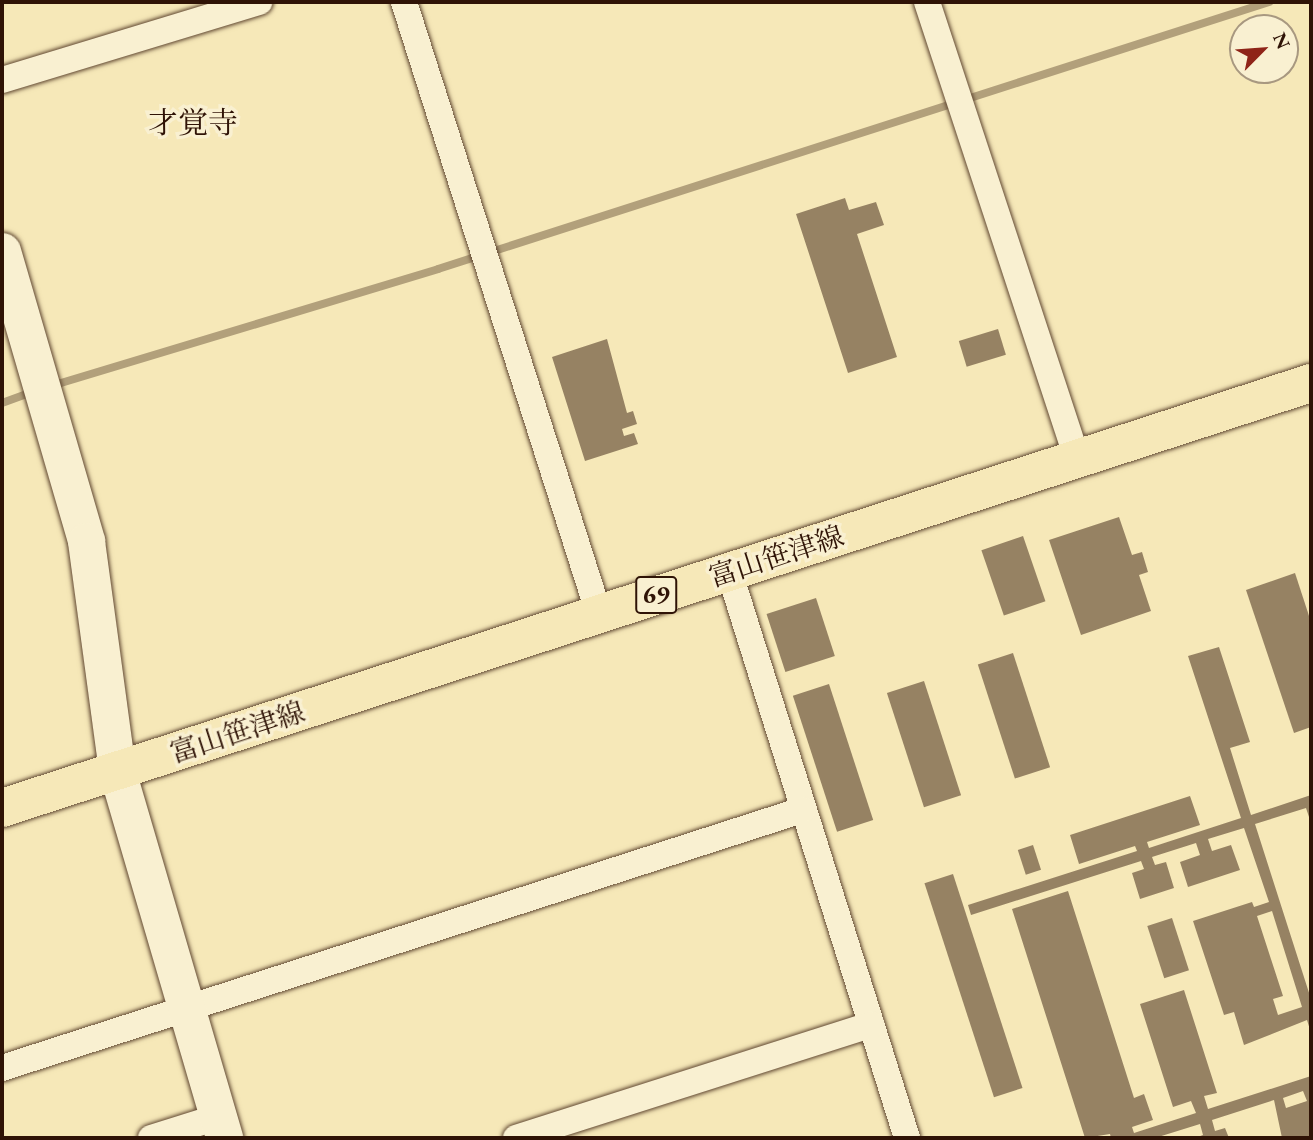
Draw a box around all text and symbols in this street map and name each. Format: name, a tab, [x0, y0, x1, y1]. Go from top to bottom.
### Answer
north arrow	[1229, 14, 1299, 84]
text: N	[1267, 29, 1296, 53]
district label: 才覚寺	[148, 105, 238, 141]
street label: 富山笹津線	[704, 518, 848, 594]
road number: 69	[635, 572, 677, 618]
street label: 富山笹津線	[165, 694, 309, 770]

